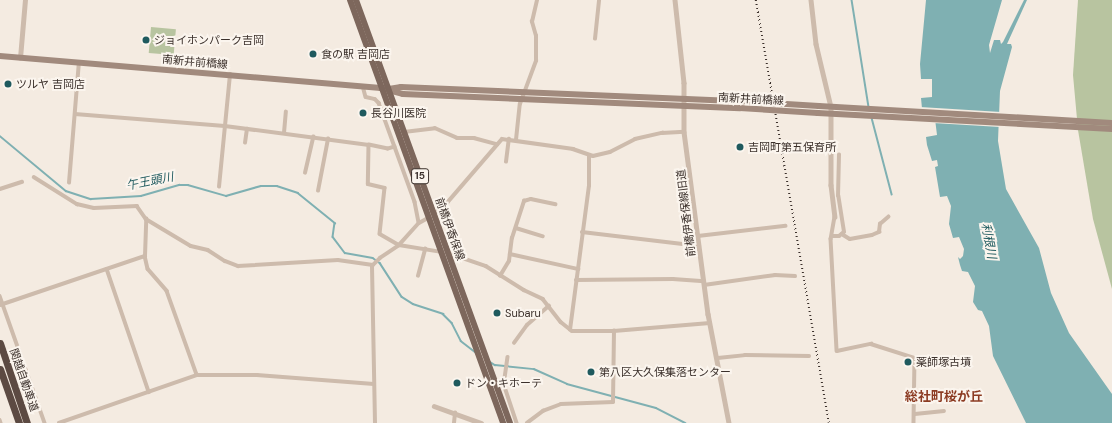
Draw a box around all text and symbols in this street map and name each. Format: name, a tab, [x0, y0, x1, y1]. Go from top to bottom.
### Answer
place label: ジョイホンパーク吉岡	[154, 33, 264, 47]
marker: ジョイホンパーク吉岡	[141, 35, 151, 45]
place label: 食の駅 吉岡店	[321, 47, 390, 61]
marker: 食の駅 吉岡店	[308, 49, 318, 59]
street label: 南新井前橋線	[162, 53, 228, 71]
place label: ツルヤ 吉岡店	[16, 77, 85, 91]
marker: ツルヤ 吉岡店	[3, 79, 13, 89]
street label: 南新井前橋線	[718, 91, 784, 107]
place label: 長谷川医院	[371, 106, 426, 120]
marker: 長谷川医院	[358, 108, 368, 118]
place label: 吉岡町第五保育所	[748, 140, 836, 154]
marker: 吉岡町第五保育所	[735, 142, 745, 152]
road number: 15	[411, 168, 429, 184]
street label: 前橋伊香保線旧道	[674, 169, 698, 257]
water label: 午王頭川	[125, 170, 175, 194]
street label: 前橋伊香保線	[433, 196, 467, 262]
water label: 利根川	[978, 222, 998, 260]
place label: Subaru	[505, 306, 541, 320]
marker: Subaru	[492, 308, 502, 318]
street label: 関越自動車道	[7, 347, 41, 413]
place label: 薬師塚古墳	[916, 355, 971, 369]
marker: 薬師塚古墳	[903, 357, 913, 367]
place label: 第八区大久保集落センター	[599, 365, 731, 379]
marker: 第八区大久保集落センター	[586, 367, 596, 377]
place label: ドン・キホーテ	[465, 376, 542, 390]
marker: ドン・キホーテ	[452, 378, 462, 388]
district label: 総社町桜が丘	[905, 389, 983, 405]

